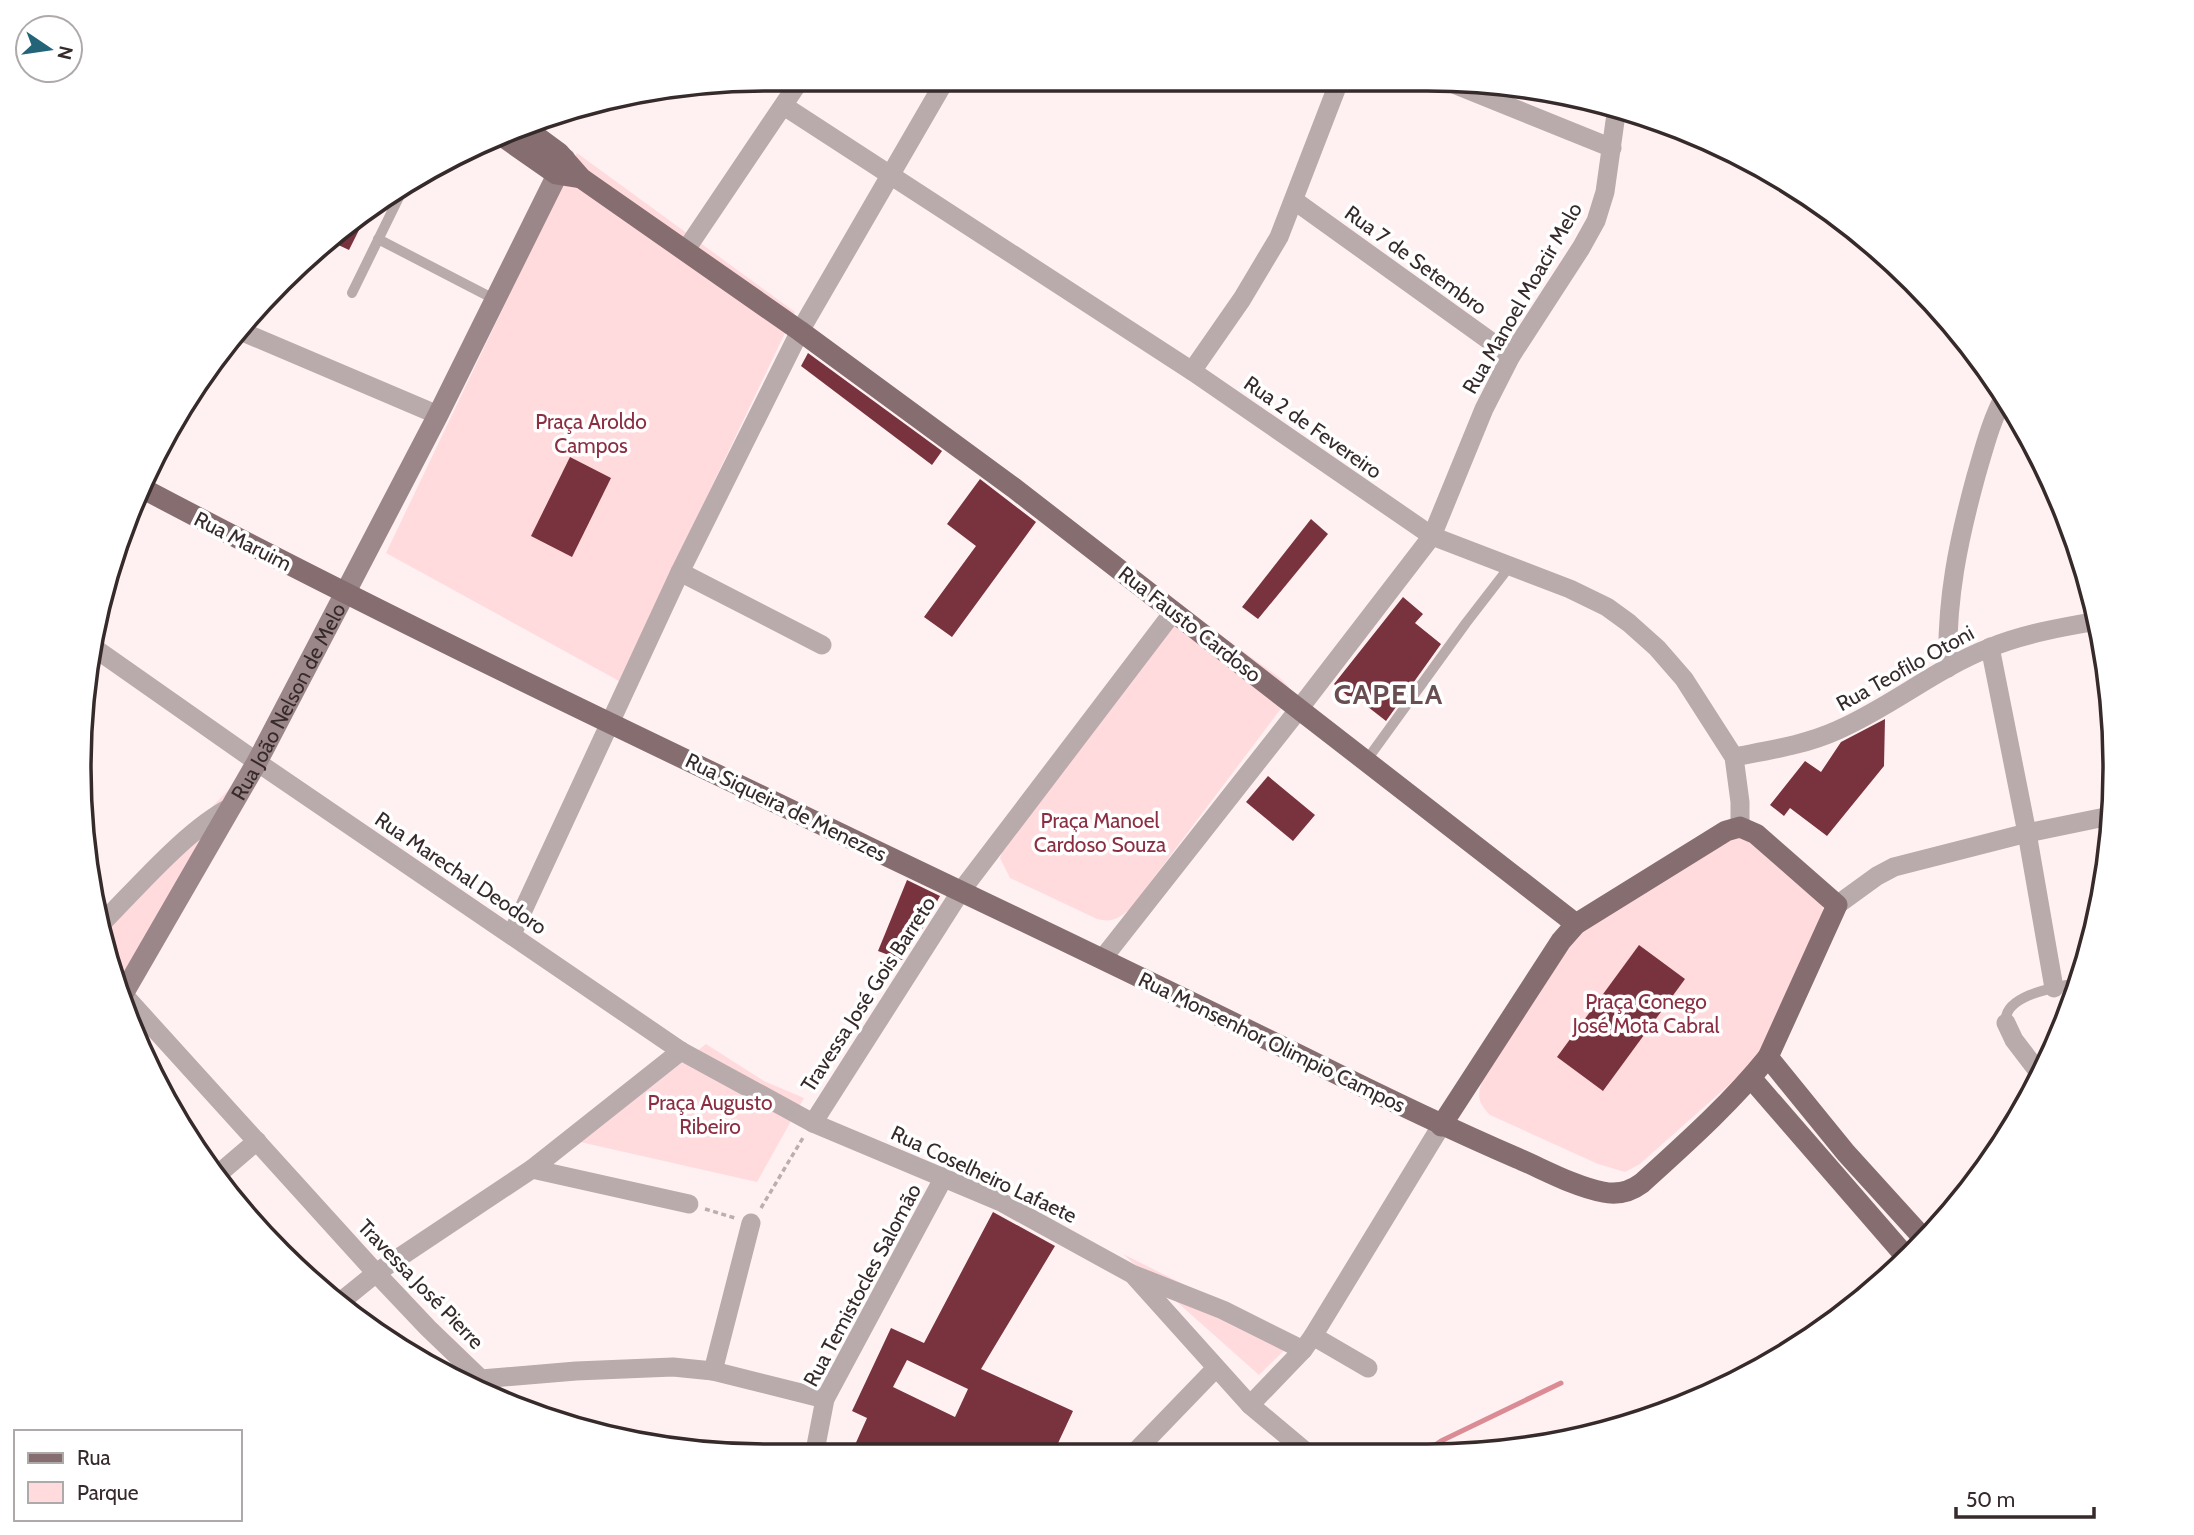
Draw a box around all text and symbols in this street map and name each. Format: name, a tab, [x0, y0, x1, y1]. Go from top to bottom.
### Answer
north arrow	[14, 14, 84, 84]
text: N	[52, 44, 78, 62]
street label: Rua Manoel Moacir Melo	[1457, 198, 1587, 398]
street label: Rua 7 de Setembro	[1340, 200, 1492, 320]
street label: Rua 2 de Fevereiro	[1239, 370, 1387, 484]
park label: Praça Aroldo Campos	[535, 409, 647, 458]
street label: Rua Maruim	[190, 506, 296, 576]
street label: Rua Fausto Cardoso	[1114, 561, 1266, 687]
street label: Rua João Nelson de Melo	[225, 599, 350, 804]
street label: Rua Teofilo Otoni	[1832, 620, 1978, 716]
district label: CAPELA	[1334, 677, 1444, 711]
street label: Rua Siqueira de Menezes	[682, 747, 891, 867]
street label: Rua Marechal Deodoro	[370, 806, 552, 940]
park label: Praça Manoel Cardoso Souza	[1034, 808, 1166, 857]
street label: Travessa José Gois Barreto	[795, 892, 941, 1096]
street label: Rua Monsenhor Olimpio Campos	[1135, 966, 1410, 1118]
park label: Praça Conego José Mota Cabral	[1571, 989, 1720, 1038]
park label: Praça Augusto Ribeiro	[647, 1090, 773, 1139]
street label: Rua Coselheiro Lafaete	[887, 1120, 1081, 1228]
street label: Rua Temistocles Salomão	[798, 1179, 926, 1391]
street label: Travessa José Pierre	[353, 1214, 489, 1354]
legend	[14, 1430, 242, 1521]
text: Rua	[77, 1445, 111, 1470]
scale bar	[1956, 1476, 2094, 1520]
text: Parque	[77, 1480, 139, 1505]
text: 50 m	[1966, 1487, 2015, 1512]

